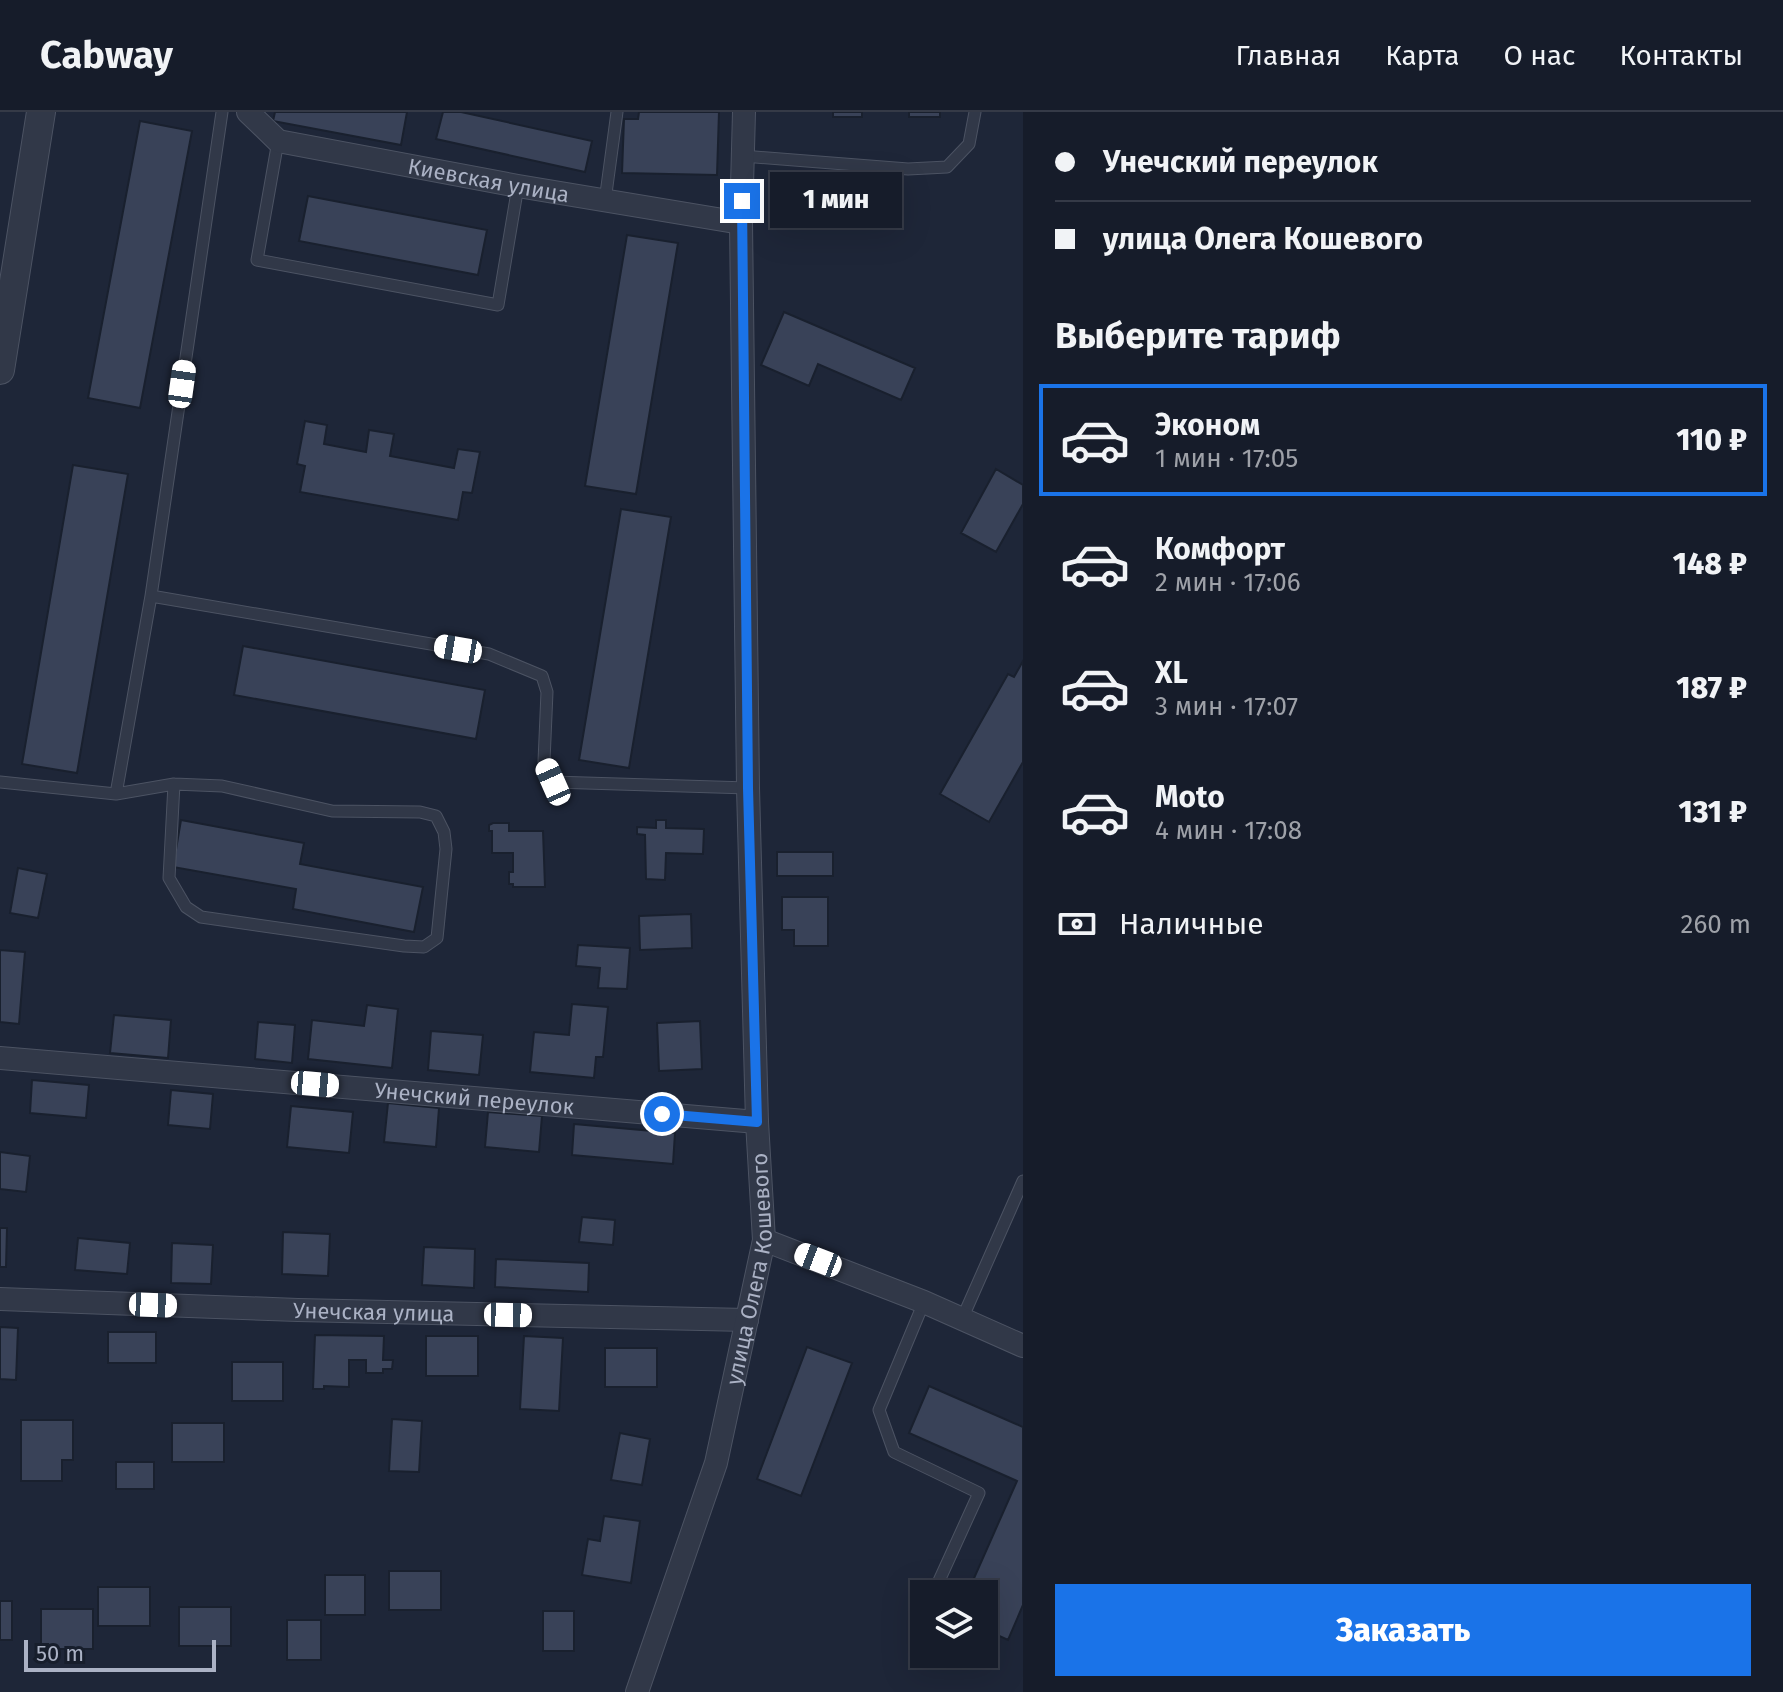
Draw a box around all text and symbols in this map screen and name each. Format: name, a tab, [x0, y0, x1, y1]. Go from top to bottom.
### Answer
text: Cabway	[40, 32, 173, 78]
text: Главная	[1235, 39, 1341, 72]
text: Карта	[1385, 39, 1459, 72]
text: О нас	[1503, 39, 1575, 72]
text: Контакты	[1619, 39, 1743, 72]
text: Унечский переулок	[1103, 144, 1378, 180]
street label: Киевская улица	[406, 152, 571, 208]
callout: 1 мин	[770, 173, 902, 229]
route end	[724, 183, 760, 219]
text: 1 мин	[803, 184, 869, 215]
text: улица Олега Кошевого	[1103, 221, 1423, 257]
text: Выберите тариф	[1055, 314, 1341, 358]
car	[167, 359, 197, 409]
icon: car	[1059, 404, 1131, 476]
text: Эконом	[1155, 407, 1260, 443]
text: 110 ₽	[1676, 422, 1747, 458]
text: 1 мин · 17:05	[1155, 443, 1298, 474]
icon: car	[1059, 528, 1131, 600]
text: Комфорт	[1155, 531, 1285, 567]
text: 148 ₽	[1673, 546, 1747, 582]
text: 2 мин · 17:06	[1155, 567, 1301, 598]
car	[432, 633, 484, 665]
icon: car	[1059, 652, 1131, 724]
text: XL	[1155, 655, 1188, 691]
text: 187 ₽	[1676, 670, 1747, 706]
text: 3 мин · 17:07	[1155, 691, 1298, 722]
car	[532, 755, 574, 809]
icon: car	[1059, 776, 1131, 848]
text: Moto	[1155, 779, 1225, 815]
text: 131 ₽	[1678, 794, 1747, 830]
text: 4 мин · 17:08	[1155, 815, 1302, 846]
icon: cash	[1055, 902, 1099, 946]
text: Наличные	[1119, 906, 1264, 942]
text: 260 m	[1681, 909, 1751, 940]
car	[290, 1070, 340, 1098]
street label: Унечский переулок	[373, 1076, 576, 1120]
route start	[644, 1096, 680, 1132]
street label: улица Олега Кошевого	[720, 1152, 778, 1387]
car	[791, 1240, 845, 1280]
car	[129, 1292, 177, 1318]
street label: Унечская улица	[293, 1296, 455, 1327]
car	[484, 1303, 532, 1327]
map controls	[910, 1580, 998, 1668]
button: layers	[910, 1580, 998, 1668]
button: Заказать	[1055, 1584, 1751, 1676]
scale bar	[24, 1636, 216, 1672]
text: 50 m	[36, 1640, 84, 1667]

